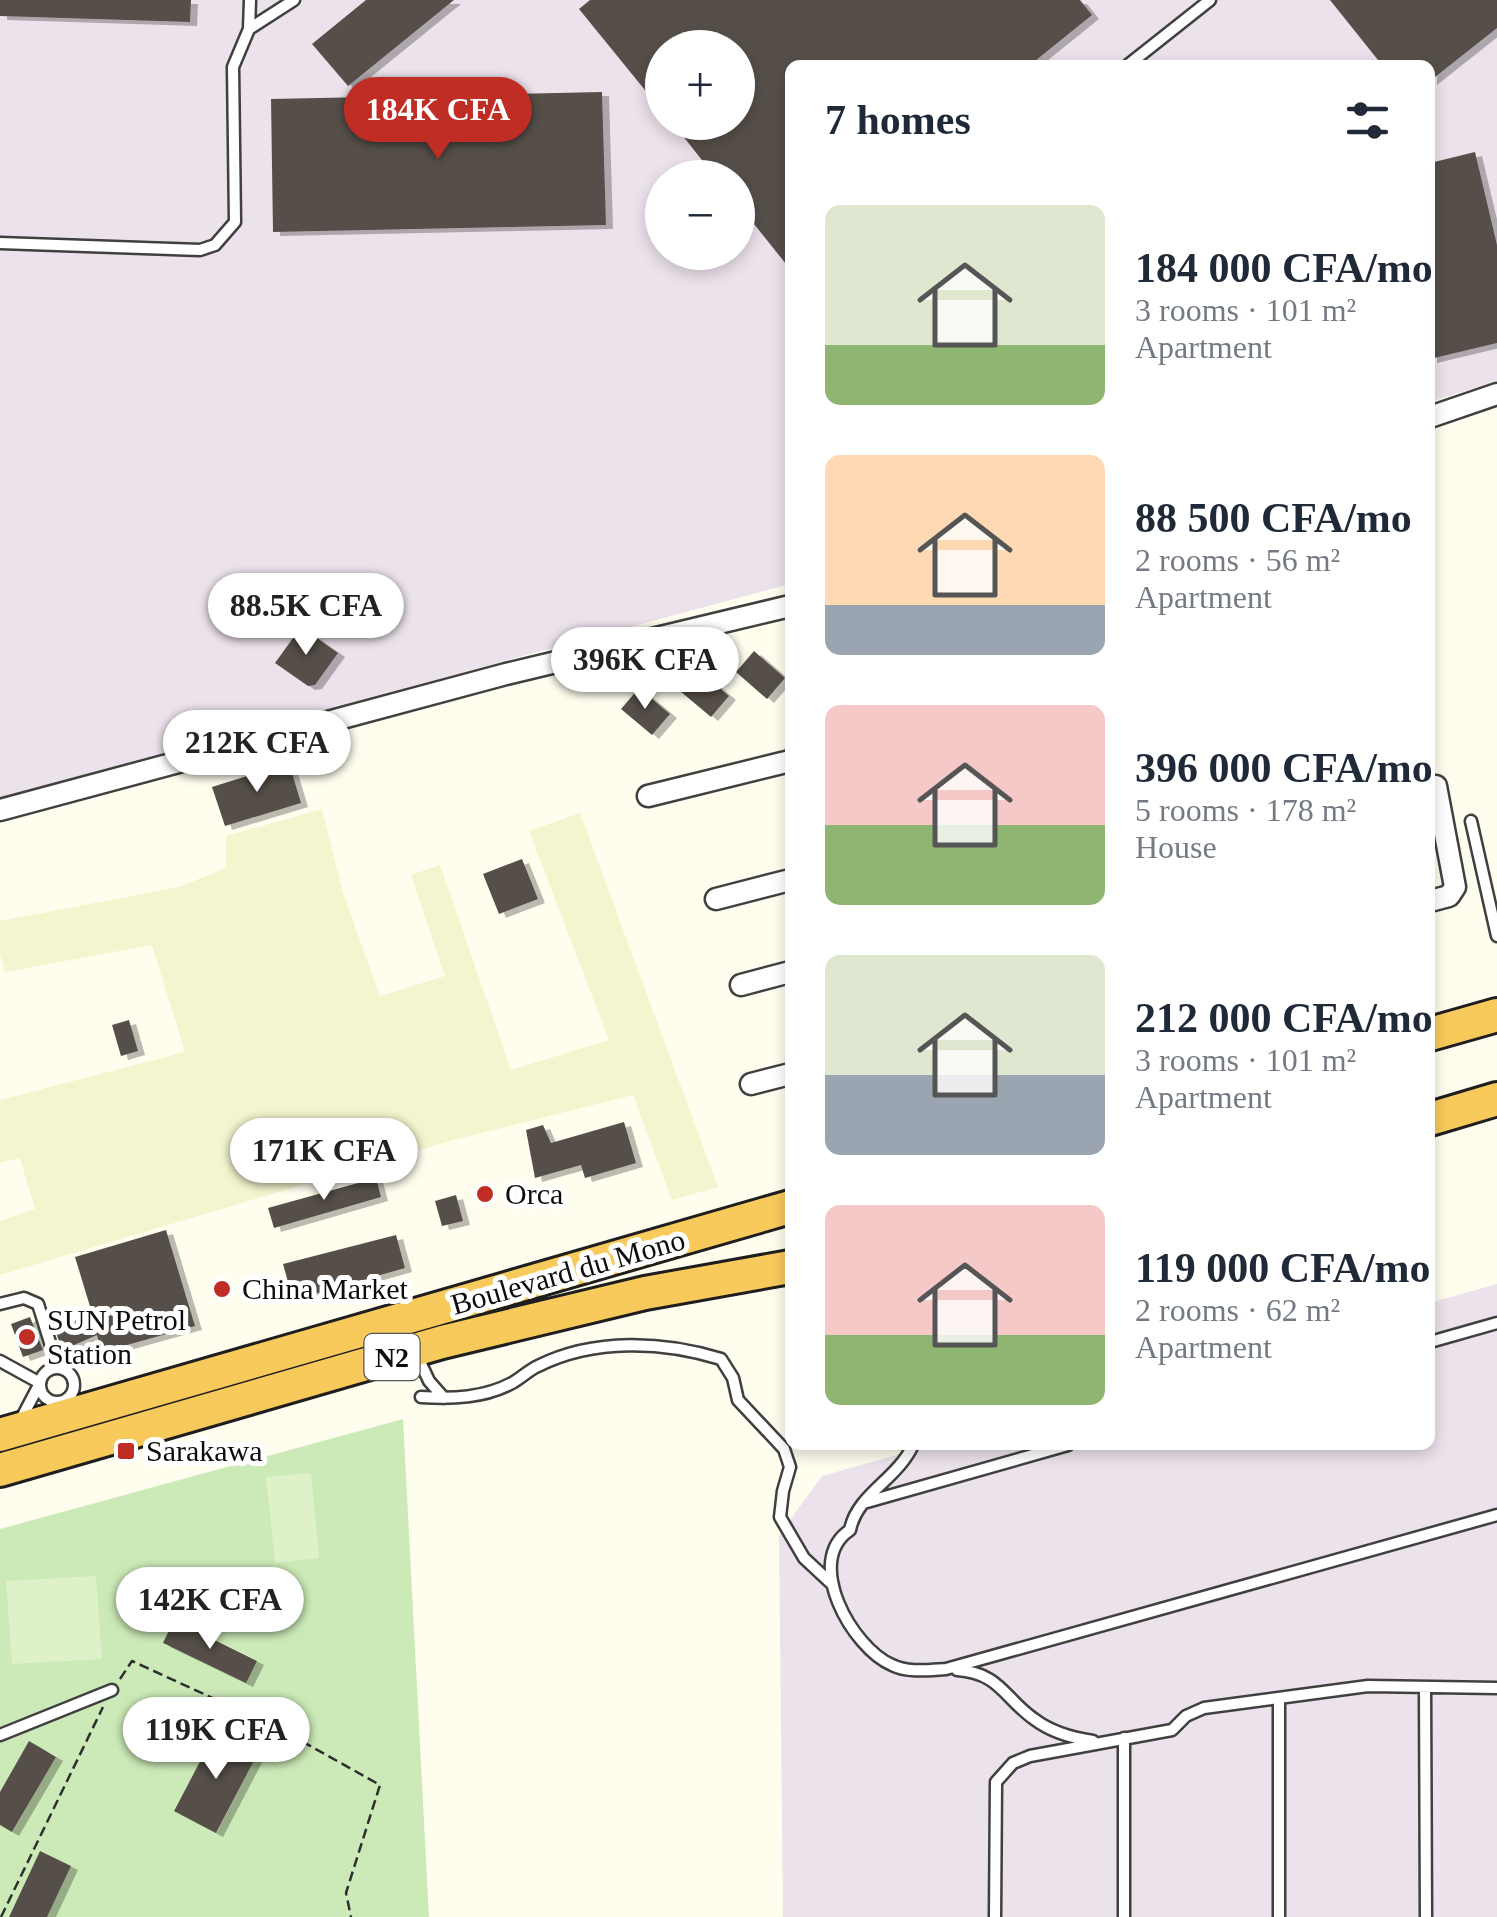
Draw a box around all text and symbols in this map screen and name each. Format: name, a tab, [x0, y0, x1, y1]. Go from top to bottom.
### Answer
map controls	[645, 30, 755, 270]
button: +	[645, 30, 755, 140]
pin: 184K CFA	[335, 77, 541, 162]
text: 184K CFA	[366, 91, 510, 127]
icon: filters	[1340, 93, 1395, 148]
text: 7 homes	[825, 97, 971, 143]
button: −	[645, 160, 755, 270]
icon: home	[905, 245, 1025, 365]
text: 184 000 CFA/mo	[1135, 245, 1433, 291]
text: 3 rooms · 101 m²	[1135, 292, 1356, 328]
text: Apartment	[1135, 329, 1272, 365]
icon: home	[905, 495, 1025, 615]
text: 88 500 CFA/mo	[1135, 495, 1412, 541]
text: 2 rooms · 56 m²	[1135, 542, 1340, 578]
pin: 88.5K CFA	[192, 573, 420, 658]
text: Apartment	[1135, 579, 1272, 615]
text: 88.5K CFA	[230, 587, 382, 623]
pin: 396K CFA	[542, 627, 748, 712]
text: 396K CFA	[573, 641, 717, 677]
pin: 212K CFA	[154, 710, 360, 795]
text: 212K CFA	[185, 724, 329, 760]
icon: home	[905, 745, 1025, 865]
text: 396 000 CFA/mo	[1135, 745, 1433, 791]
text: 5 rooms · 178 m²	[1135, 792, 1356, 828]
text: House	[1135, 829, 1217, 865]
icon: home	[905, 995, 1025, 1115]
text: 212 000 CFA/mo	[1135, 995, 1433, 1041]
text: 3 rooms · 101 m²	[1135, 1042, 1356, 1078]
text: Apartment	[1135, 1079, 1272, 1115]
pin: 171K CFA	[221, 1118, 427, 1203]
text: 171K CFA	[252, 1132, 396, 1168]
place label: Orca	[505, 1177, 563, 1210]
marker: Orca	[474, 1183, 496, 1205]
street label: Boulevard du Mono	[447, 1222, 689, 1321]
icon: home	[905, 1245, 1025, 1365]
text: 119 000 CFA/mo	[1135, 1245, 1431, 1291]
place label: China Market	[242, 1272, 408, 1305]
marker: China Market	[211, 1278, 233, 1300]
text: 2 rooms · 62 m²	[1135, 1292, 1340, 1328]
place label: SUN Petrol Station	[47, 1303, 186, 1370]
marker: SUN Petrol Station	[16, 1326, 38, 1348]
text: Apartment	[1135, 1329, 1272, 1365]
road number: N2	[364, 1334, 420, 1380]
place label: Sarakawa	[146, 1434, 263, 1467]
marker: Sarakawa	[115, 1440, 137, 1462]
pin: 142K CFA	[107, 1567, 313, 1652]
text: 142K CFA	[138, 1581, 282, 1617]
pin: 119K CFA	[113, 1697, 319, 1782]
text: 119K CFA	[145, 1711, 287, 1747]

